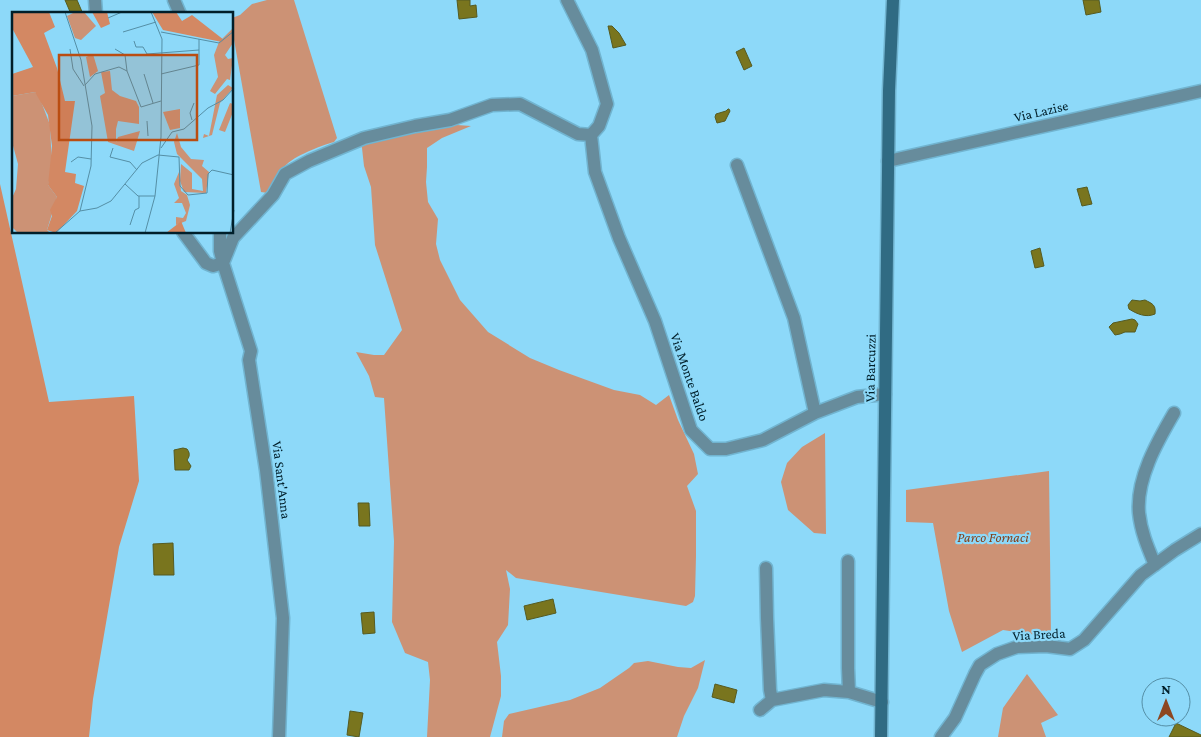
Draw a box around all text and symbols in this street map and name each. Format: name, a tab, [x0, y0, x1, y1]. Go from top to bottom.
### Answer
inset map	[12, 12, 234, 234]
street label: Via Lazise	[1012, 97, 1070, 125]
street label: Via Monte Baldo	[667, 331, 713, 423]
street label: Via Barcuzzi	[861, 333, 879, 402]
street label: Via Sant'Anna	[269, 440, 295, 520]
park label: Parco Fornaci	[957, 529, 1029, 545]
street label: Via Breda	[1012, 625, 1066, 643]
north arrow	[1141, 677, 1191, 727]
text: N	[1161, 681, 1171, 697]

